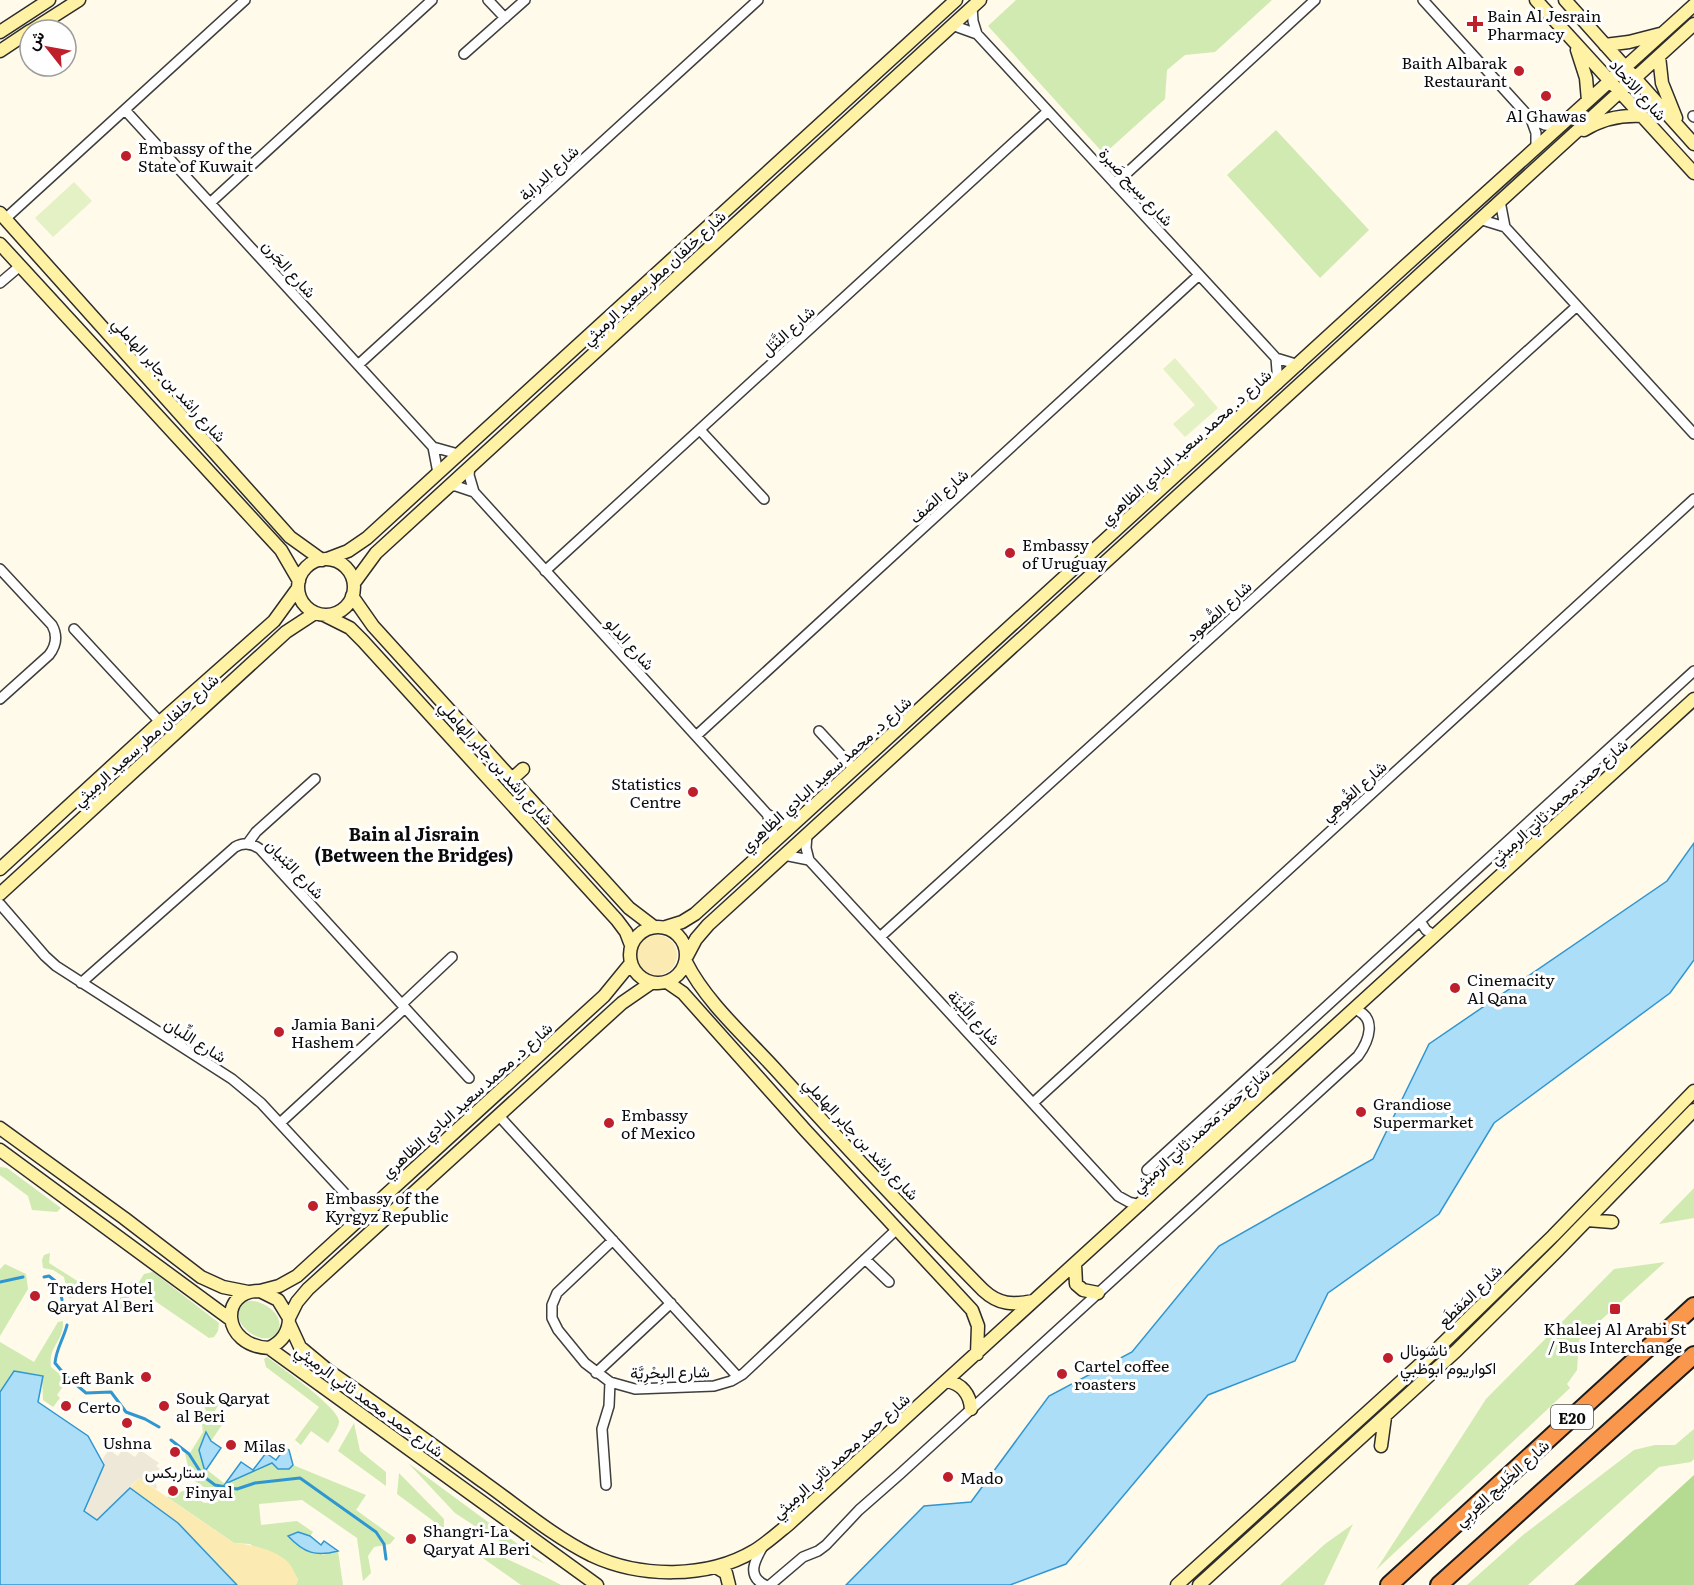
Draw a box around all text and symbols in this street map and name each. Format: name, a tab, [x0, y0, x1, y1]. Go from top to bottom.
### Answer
place label: Bain Al Jesrain Pharmacy	[1487, 3, 1602, 45]
marker: Bain Al Jesrain Pharmacy	[1468, 17, 1482, 31]
north arrow	[18, 18, 78, 78]
text: ش	[19, 25, 50, 54]
place label: Baith Albarak Restaurant	[1401, 50, 1508, 92]
street label: شارع الاتحاد	[1604, 53, 1673, 126]
marker: Baith Albarak Restaurant	[1512, 64, 1526, 78]
marker: Al Ghawas	[1539, 89, 1553, 103]
place label: Al Ghawas	[1506, 103, 1586, 127]
place label: Embassy of the State of Kuwait	[138, 135, 254, 177]
street label: شارع الدرابة	[513, 139, 584, 206]
street label: شارع سِيح صَبرة	[1093, 141, 1180, 232]
marker: Embassy of the State of Kuwait	[119, 149, 133, 163]
street label: شارع خلفان مطر سعيد الرميثي	[576, 204, 732, 352]
street label: شارع الجَرن	[257, 234, 323, 303]
street label: شارع النَّتَل	[754, 299, 820, 362]
street label: شارع راشد بن جابر الهاملي	[105, 311, 233, 449]
street label: شارع د. محمد سعيد البادي الظاهري	[1094, 362, 1278, 532]
street label: شارع الصَف	[903, 462, 974, 529]
place label: Embassy of Uruguay	[1022, 532, 1108, 574]
marker: Embassy of Uruguay	[1003, 546, 1017, 560]
street label: شارع الصُّعود	[1180, 574, 1257, 647]
street label: شارع الدلو	[600, 611, 661, 675]
street label: شارع خلفان مطر سعيد الرميثي	[67, 667, 225, 813]
street label: شارع د. محمد سعيد البادي الظاهري	[734, 689, 918, 859]
street label: شارع راشد بن جابر الهاملي	[432, 694, 560, 832]
street label: شارع حمد محمد ثاني الرميثي	[1484, 732, 1634, 872]
street label: شارع الغُوهي	[1315, 754, 1393, 828]
place label: Statistics Centre	[611, 771, 681, 813]
marker: Statistics Centre	[686, 785, 700, 799]
district label: Bain al Jisrain (Between the Bridges)	[315, 820, 514, 868]
street label: شارع البُنيان	[260, 833, 331, 904]
place label: Cinemacity Al Qana	[1467, 967, 1555, 1009]
marker: Cinemacity Al Qana	[1448, 981, 1462, 995]
street label: شارع اللَّيْنَة	[942, 984, 1007, 1051]
street label: شارع اللِّبان	[160, 1010, 232, 1068]
place label: Jamia Bani Hashem	[291, 1011, 375, 1053]
street label: شارع د. محمد سعيد البادي الظاهري	[375, 1015, 559, 1185]
marker: Jamia Bani Hashem	[272, 1025, 286, 1039]
street label: شارع حمد محمد ثاني الرميثي	[1126, 1060, 1276, 1200]
street label: شارع راشد بن جابر الهاملي	[796, 1071, 926, 1207]
place label: Grandiose Supermarket	[1373, 1091, 1474, 1133]
place label: Embassy of Mexico	[621, 1102, 695, 1144]
marker: Grandiose Supermarket	[1354, 1105, 1368, 1119]
marker: Embassy of Mexico	[602, 1116, 616, 1130]
place label: Embassy of the Kyrgyz Republic	[325, 1185, 449, 1227]
marker: Embassy of the Kyrgyz Republic	[306, 1199, 320, 1213]
street label: شارع المَقطَع	[1431, 1258, 1507, 1333]
place label: Traders Hotel Qaryat Al Beri	[47, 1275, 154, 1317]
marker: Traders Hotel Qaryat Al Beri	[28, 1289, 42, 1303]
marker: Khaleej Al Arabi St / Bus Interchange	[1608, 1302, 1622, 1316]
place label: Khaleej Al Arabi St / Bus Interchange	[1544, 1316, 1687, 1358]
place label: ناشونال اكواريوم ابوظبي	[1400, 1337, 1496, 1382]
street label: شارع حمد محمد ثاني الرميثي	[289, 1338, 449, 1465]
marker: ناشونال اكواريوم ابوظبي	[1381, 1351, 1395, 1365]
place label: Cartel coffee roasters	[1074, 1353, 1169, 1395]
street label: شارع البِحْرِيَّة	[630, 1358, 710, 1386]
place label: Left Bank	[61, 1365, 134, 1389]
marker: Cartel coffee roasters	[1055, 1367, 1069, 1381]
marker: Left Bank	[139, 1370, 153, 1384]
place label: Souk Qaryat al Beri	[176, 1385, 270, 1427]
street label: شارع حمد محمد ثاني الرميثي	[766, 1386, 916, 1526]
place label: Certo	[78, 1394, 121, 1418]
marker: Certo	[59, 1399, 73, 1413]
marker: Souk Qaryat al Beri	[157, 1399, 171, 1413]
road number: E20	[1551, 1405, 1593, 1429]
marker: Ushna	[120, 1416, 134, 1430]
place label: Ushna	[102, 1430, 152, 1454]
place label: Milas	[243, 1433, 285, 1457]
street label: شارع الخَلِيج العَربِي	[1448, 1433, 1556, 1533]
marker: Milas	[224, 1438, 238, 1452]
marker: ستاربكس	[168, 1445, 182, 1459]
place label: ستاربكس	[145, 1459, 205, 1483]
place label: Mado	[960, 1465, 1003, 1489]
marker: Mado	[941, 1470, 955, 1484]
place label: Finyal	[185, 1479, 233, 1503]
marker: Finyal	[166, 1484, 180, 1498]
place label: Shangri-La Qaryat Al Beri	[423, 1518, 530, 1560]
marker: Shangri-La Qaryat Al Beri	[404, 1532, 418, 1546]

